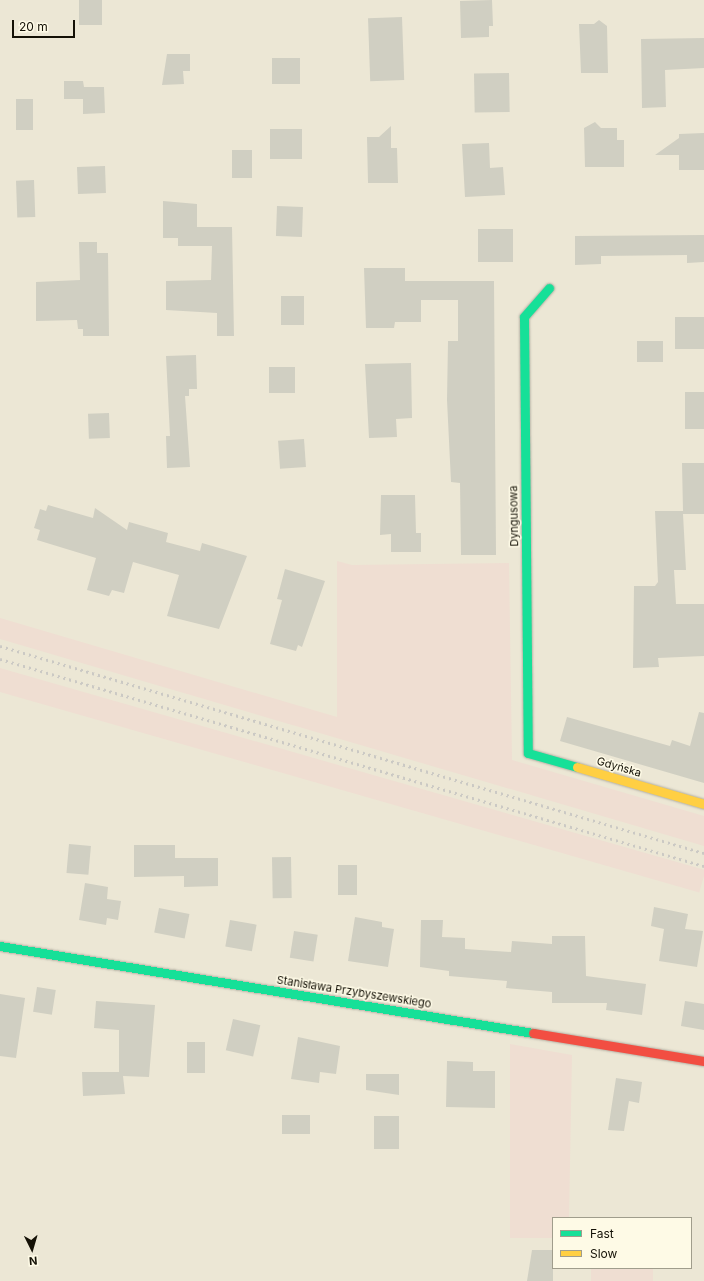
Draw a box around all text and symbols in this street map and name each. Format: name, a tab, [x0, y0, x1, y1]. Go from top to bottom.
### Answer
scale bar	[14, 12, 77, 38]
text: 20 m	[19, 19, 48, 34]
street label: Dyngusowa	[507, 485, 521, 547]
street label: Gdyńska	[595, 754, 643, 780]
street label: Stanisława Przybyszewskiego	[276, 973, 432, 1011]
legend	[552, 1217, 692, 1269]
text: Fast	[590, 1226, 614, 1241]
north arrow	[12, 1229, 52, 1269]
text: Slow	[590, 1246, 617, 1261]
text: N	[28, 1254, 38, 1268]

